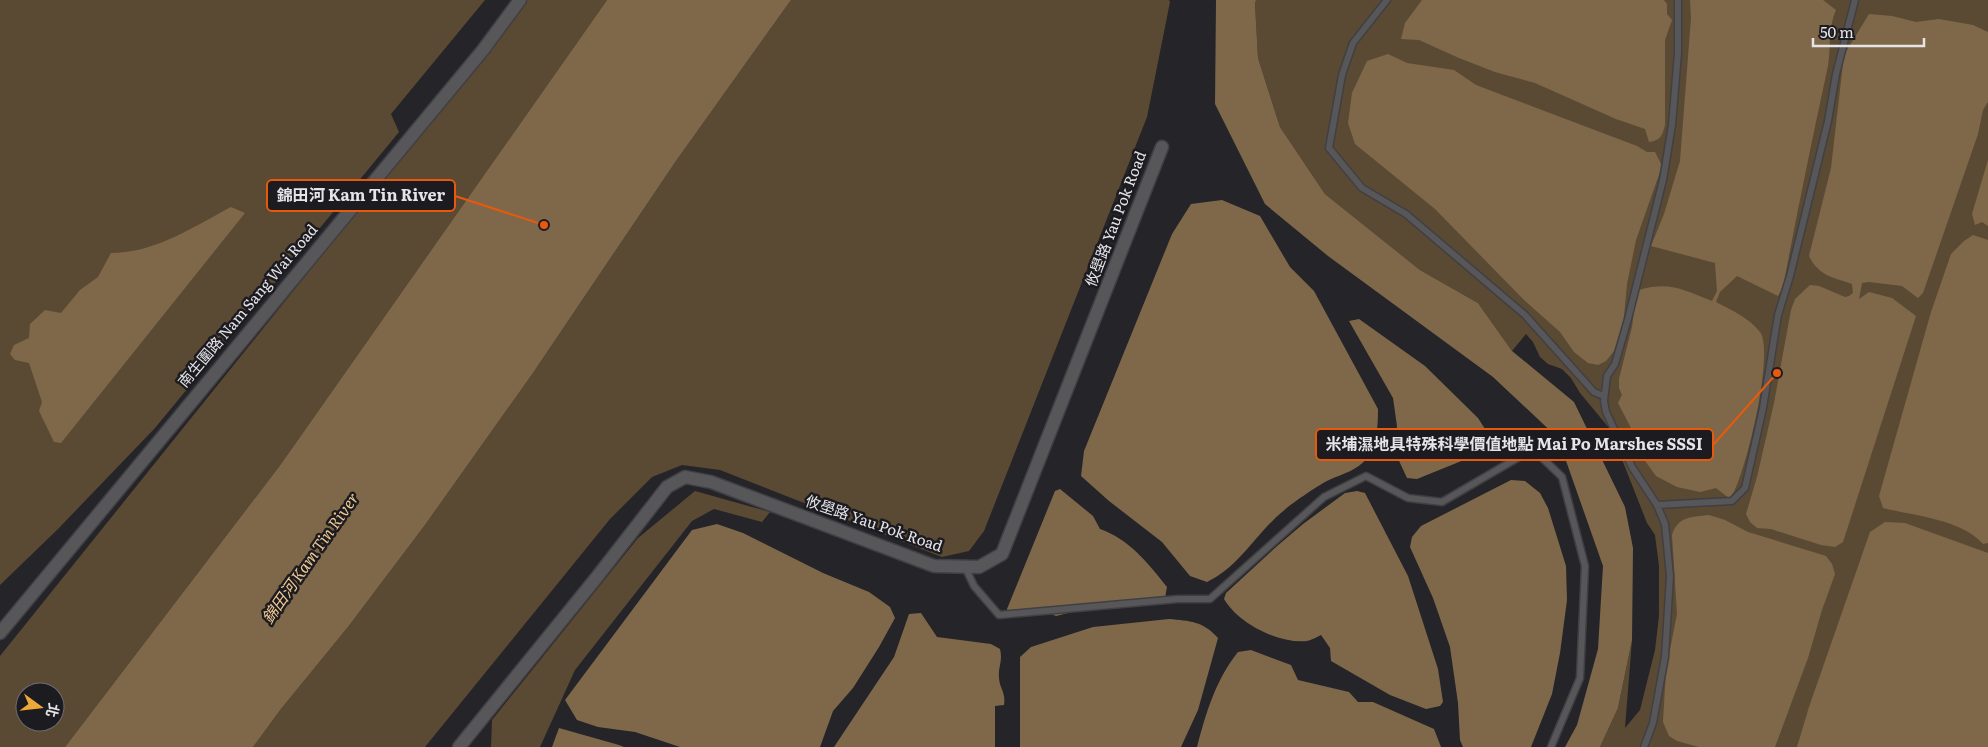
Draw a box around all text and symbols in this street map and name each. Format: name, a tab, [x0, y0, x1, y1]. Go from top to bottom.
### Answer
scale bar	[1813, 15, 1924, 47]
text: 50 m	[1820, 20, 1854, 43]
street label: 攸壆路 Yau Pok Road	[1078, 147, 1151, 290]
callout: 錦田河 Kam Tin River	[267, 180, 455, 211]
text: 錦田河 Kam Tin River	[277, 182, 445, 206]
street label: 南生圍路 Nam Sang Wai Road	[172, 218, 322, 392]
callout: 米埔濕地具特殊科學價值地點 Mai Po Marshes SSSI	[1316, 429, 1713, 460]
text: 米埔濕地具特殊科學價值地點 Mai Po Marshes SSSI	[1325, 431, 1703, 455]
water label: 錦田河 Kam Tin River	[255, 487, 364, 628]
street label: 攸壆路 Yau Pok Road	[803, 488, 946, 557]
north arrow	[15, 682, 65, 732]
text: 北	[42, 701, 65, 720]

